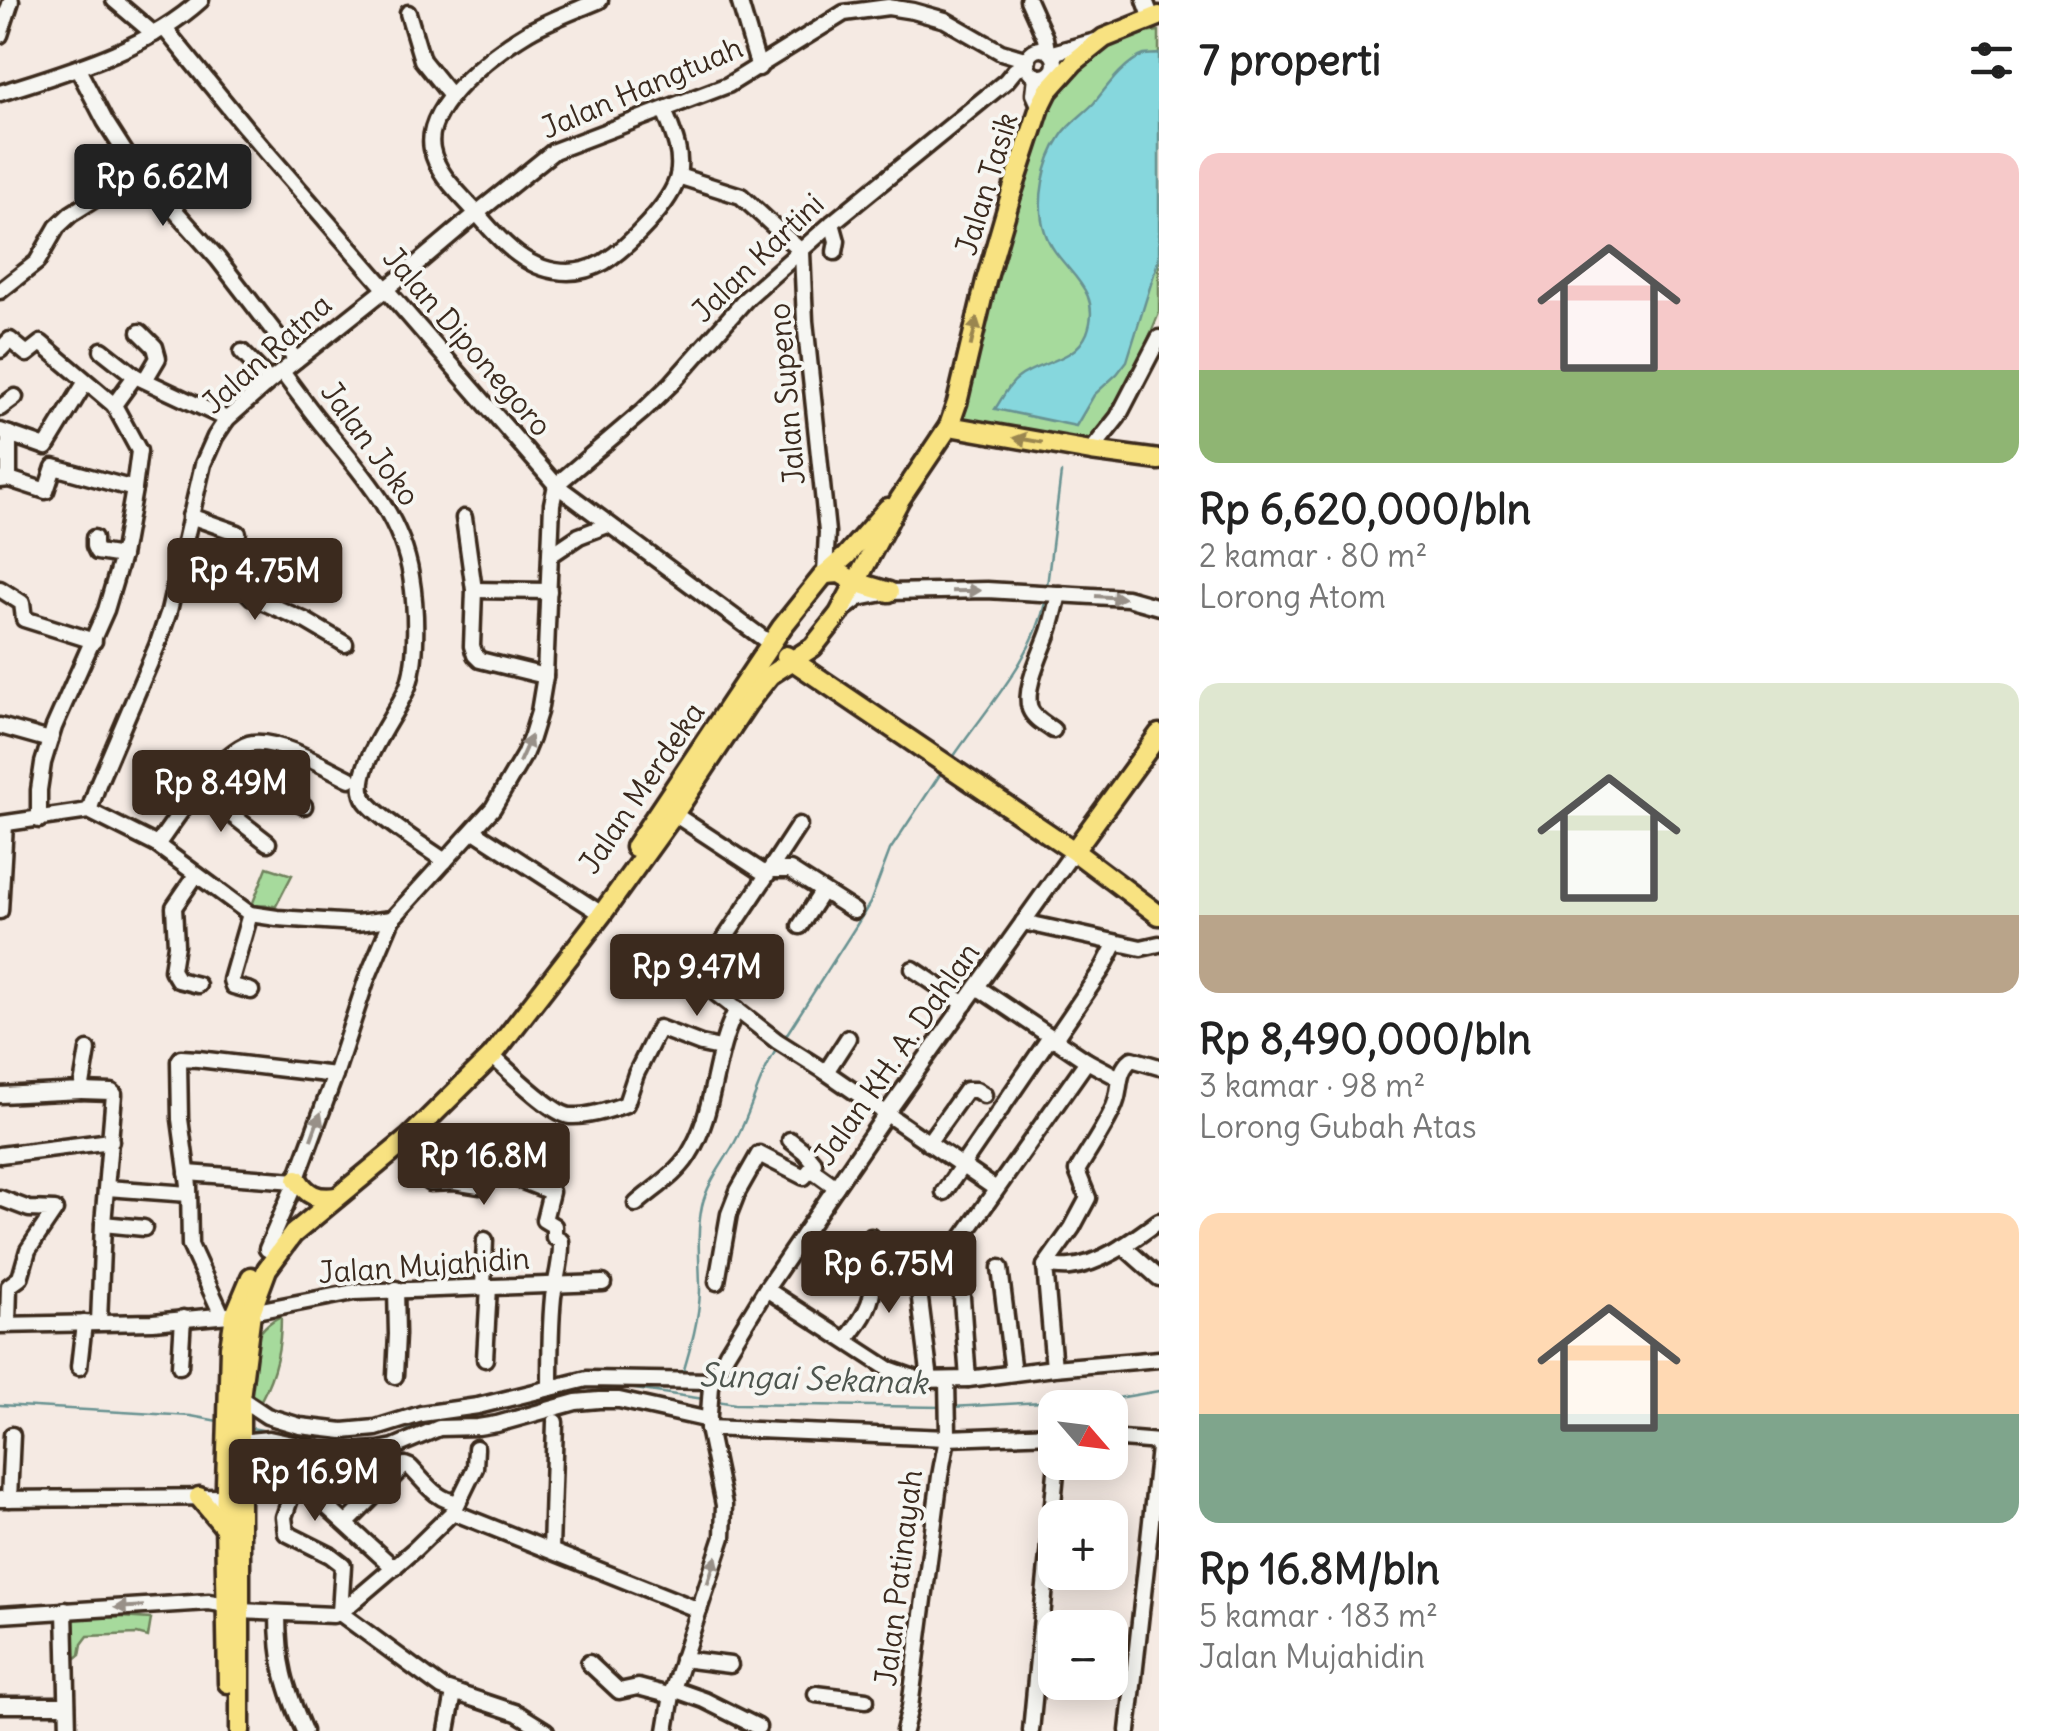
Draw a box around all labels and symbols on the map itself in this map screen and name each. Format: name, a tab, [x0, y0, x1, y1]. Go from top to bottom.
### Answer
street label: Jalan Hangtuah	[535, 28, 748, 147]
street label: Jalan Tasik	[946, 108, 1026, 260]
pin: Rp 6.62M	[60, 144, 266, 229]
street label: Jalan Kartini	[683, 185, 831, 330]
street label: Jalan Diponegoro	[375, 239, 560, 444]
street label: Jalan Ratna	[194, 285, 339, 421]
street label: Jalan Supeno	[759, 302, 813, 487]
one-way arrow	[967, 316, 982, 347]
street label: Jalan Joko	[313, 374, 429, 513]
one-way arrow	[1012, 432, 1043, 447]
pin: Rp 4.75M	[152, 538, 358, 623]
one-way arrow	[950, 582, 982, 598]
one-way arrow	[1094, 589, 1126, 605]
street label: Jalan Merdeka	[570, 694, 712, 880]
one-way arrow	[517, 734, 533, 764]
pin: Rp 8.49M	[118, 750, 324, 835]
pin: Rp 9.47M	[594, 934, 800, 1019]
street label: Jalan KH. A. Dahlan	[805, 935, 987, 1172]
one-way arrow	[309, 1111, 325, 1141]
pin: Rp 16.8M	[381, 1123, 587, 1208]
pin: Rp 6.75M	[786, 1231, 992, 1316]
street label: Jalan Mujahidin	[317, 1239, 531, 1291]
water label: Sungai Sekanak	[698, 1354, 931, 1403]
north arrow	[1038, 1390, 1128, 1480]
pin: Rp 16.9M	[212, 1439, 418, 1524]
street label: Jalan Patinayah	[866, 1467, 930, 1688]
one-way arrow	[705, 1555, 720, 1585]
one-way arrow	[113, 1599, 145, 1615]

